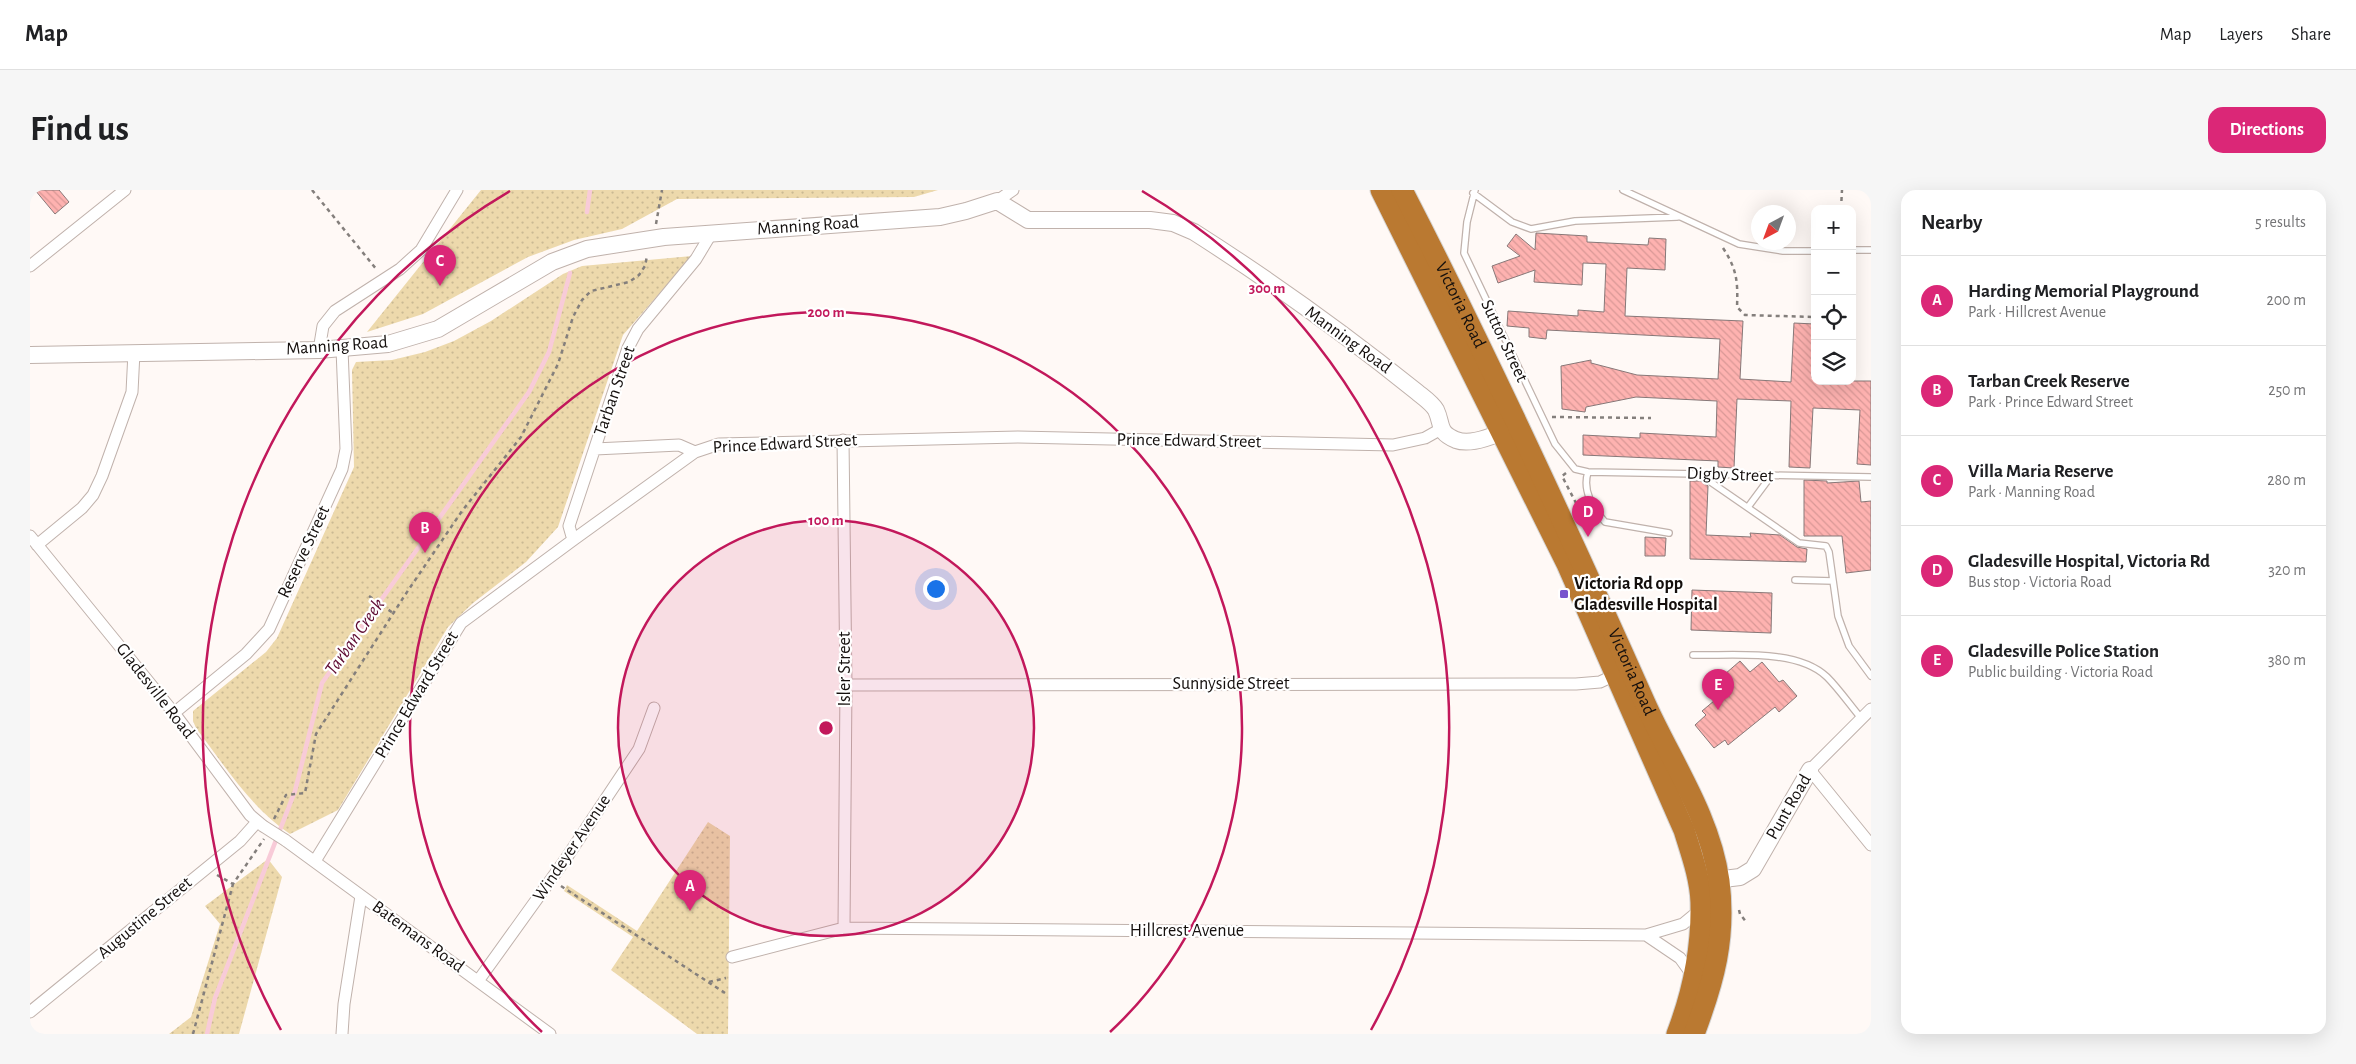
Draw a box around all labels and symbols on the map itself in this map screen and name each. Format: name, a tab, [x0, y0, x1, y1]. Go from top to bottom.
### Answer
north arrow	[1751, 205, 1796, 250]
street label: Manning Road	[757, 213, 859, 239]
pin: C	[424, 245, 456, 286]
street label: Victoria Road	[1431, 260, 1489, 351]
text: 300 m	[1249, 281, 1285, 296]
street label: Suttor Street	[1477, 297, 1531, 385]
street label: Manning Road	[1302, 303, 1394, 377]
text: 200 m	[807, 305, 845, 320]
street label: Manning Road	[286, 333, 388, 359]
street label: Tarban Street	[591, 344, 639, 438]
street label: Prince Edward Street	[712, 431, 858, 457]
street label: Prince Edward Street	[1116, 431, 1262, 451]
street label: Digby Street	[1686, 464, 1774, 486]
pin: D	[1572, 496, 1604, 537]
street label: Reserve Street	[275, 503, 333, 601]
pin: B	[409, 512, 441, 553]
text: 100 m	[808, 513, 844, 528]
place label: Victoria Rd opp Gladesville Hospital	[1574, 575, 1718, 614]
your location	[923, 576, 949, 602]
marker: Victoria Rd opp Gladesville Hospital	[1558, 588, 1570, 600]
water label: Tarban Creek	[322, 595, 388, 679]
street label: Victoria Road	[1604, 626, 1658, 718]
street label: Prince Edward Street	[372, 628, 462, 762]
street label: Isler Street	[836, 631, 854, 707]
street label: Gladesville Road	[112, 640, 198, 742]
pin: E	[1702, 669, 1734, 710]
street label: Sunnyside Street	[1172, 675, 1290, 693]
centre of rings	[817, 719, 835, 737]
street label: Punt Road	[1763, 771, 1815, 843]
street label: Windeyer Avenue	[530, 791, 614, 905]
pin: A	[674, 870, 706, 911]
street label: Augustine Street	[94, 873, 196, 962]
street label: Batemans Road	[369, 898, 467, 976]
street label: Hillcrest Avenue	[1130, 922, 1244, 940]

